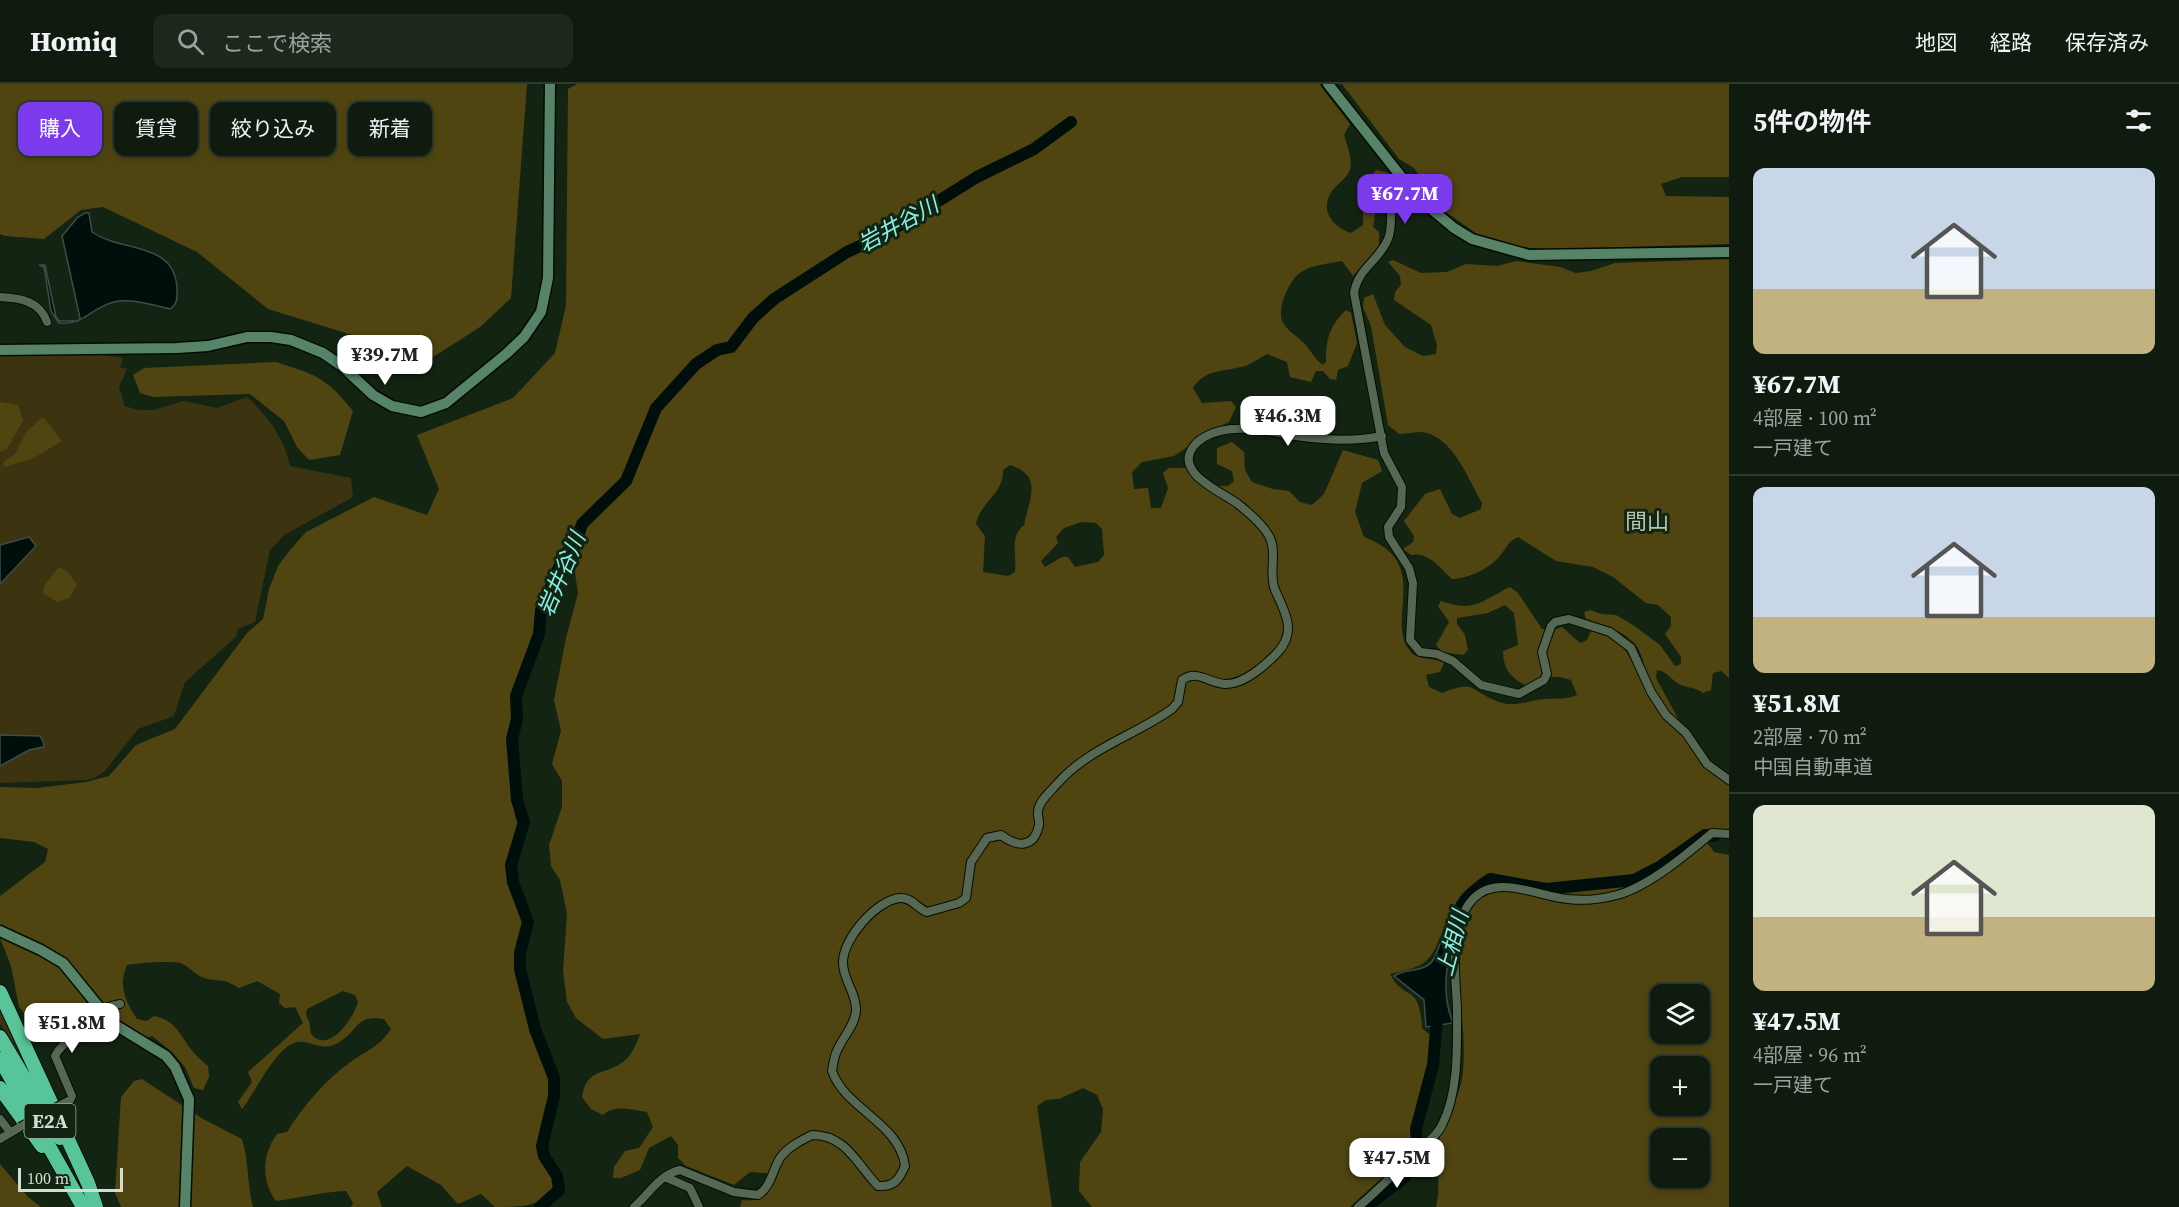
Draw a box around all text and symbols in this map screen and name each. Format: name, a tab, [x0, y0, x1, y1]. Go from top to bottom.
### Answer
search box	[153, 14, 573, 68]
text: Homiq	[30, 22, 117, 60]
icon: search	[174, 25, 207, 58]
text: ここで検索	[222, 28, 332, 58]
text: 地図	[1915, 28, 1957, 57]
text: 経路	[1990, 28, 2032, 57]
text: 保存済み	[2065, 28, 2149, 57]
chip: 購入	[18, 102, 102, 156]
chip: 賃貸	[114, 102, 198, 156]
chip: 絞り込み	[210, 102, 336, 156]
chip: 新着	[348, 102, 432, 156]
text: 5件の物件	[1753, 104, 1871, 140]
icon: filters	[2122, 104, 2155, 137]
pin: ¥67.7M	[1356, 174, 1454, 225]
text: ¥67.7M	[1371, 179, 1439, 207]
water label: 岩井谷川	[852, 189, 945, 258]
icon: home	[1900, 207, 2008, 315]
pin: ¥39.7M	[336, 335, 434, 386]
text: ¥39.7M	[351, 340, 419, 368]
text: ¥67.7M	[1753, 366, 1840, 402]
pin: ¥46.3M	[1239, 396, 1337, 447]
text: ¥46.3M	[1254, 401, 1322, 429]
text: 4部屋 · 100 m²	[1753, 404, 1877, 432]
text: 一戸建て	[1753, 434, 1833, 462]
district label: 間山	[1625, 506, 1669, 536]
water label: 岩井谷川	[530, 526, 593, 620]
icon: home	[1900, 526, 2008, 634]
text: ¥51.8M	[1753, 685, 1840, 721]
text: 2部屋 · 70 m²	[1753, 723, 1867, 751]
text: 中国自動車道	[1753, 753, 1873, 781]
icon: home	[1900, 844, 2008, 952]
water label: 上相川	[1429, 905, 1476, 979]
map controls	[1650, 984, 1710, 1188]
button: layers	[1650, 984, 1710, 1044]
pin: ¥51.8M	[23, 1003, 121, 1054]
text: ¥47.5M	[1753, 1003, 1840, 1039]
text: ¥51.8M	[38, 1008, 106, 1036]
text: 4部屋 · 96 m²	[1753, 1041, 1867, 1069]
button: +	[1650, 1056, 1710, 1116]
text: 一戸建て	[1753, 1071, 1833, 1099]
road number: E2A	[25, 1104, 76, 1138]
button: −	[1650, 1128, 1710, 1188]
pin: ¥47.5M	[1348, 1138, 1446, 1189]
text: ¥47.5M	[1363, 1143, 1431, 1171]
scale bar	[18, 1165, 123, 1192]
text: 100 m	[27, 1167, 69, 1189]

